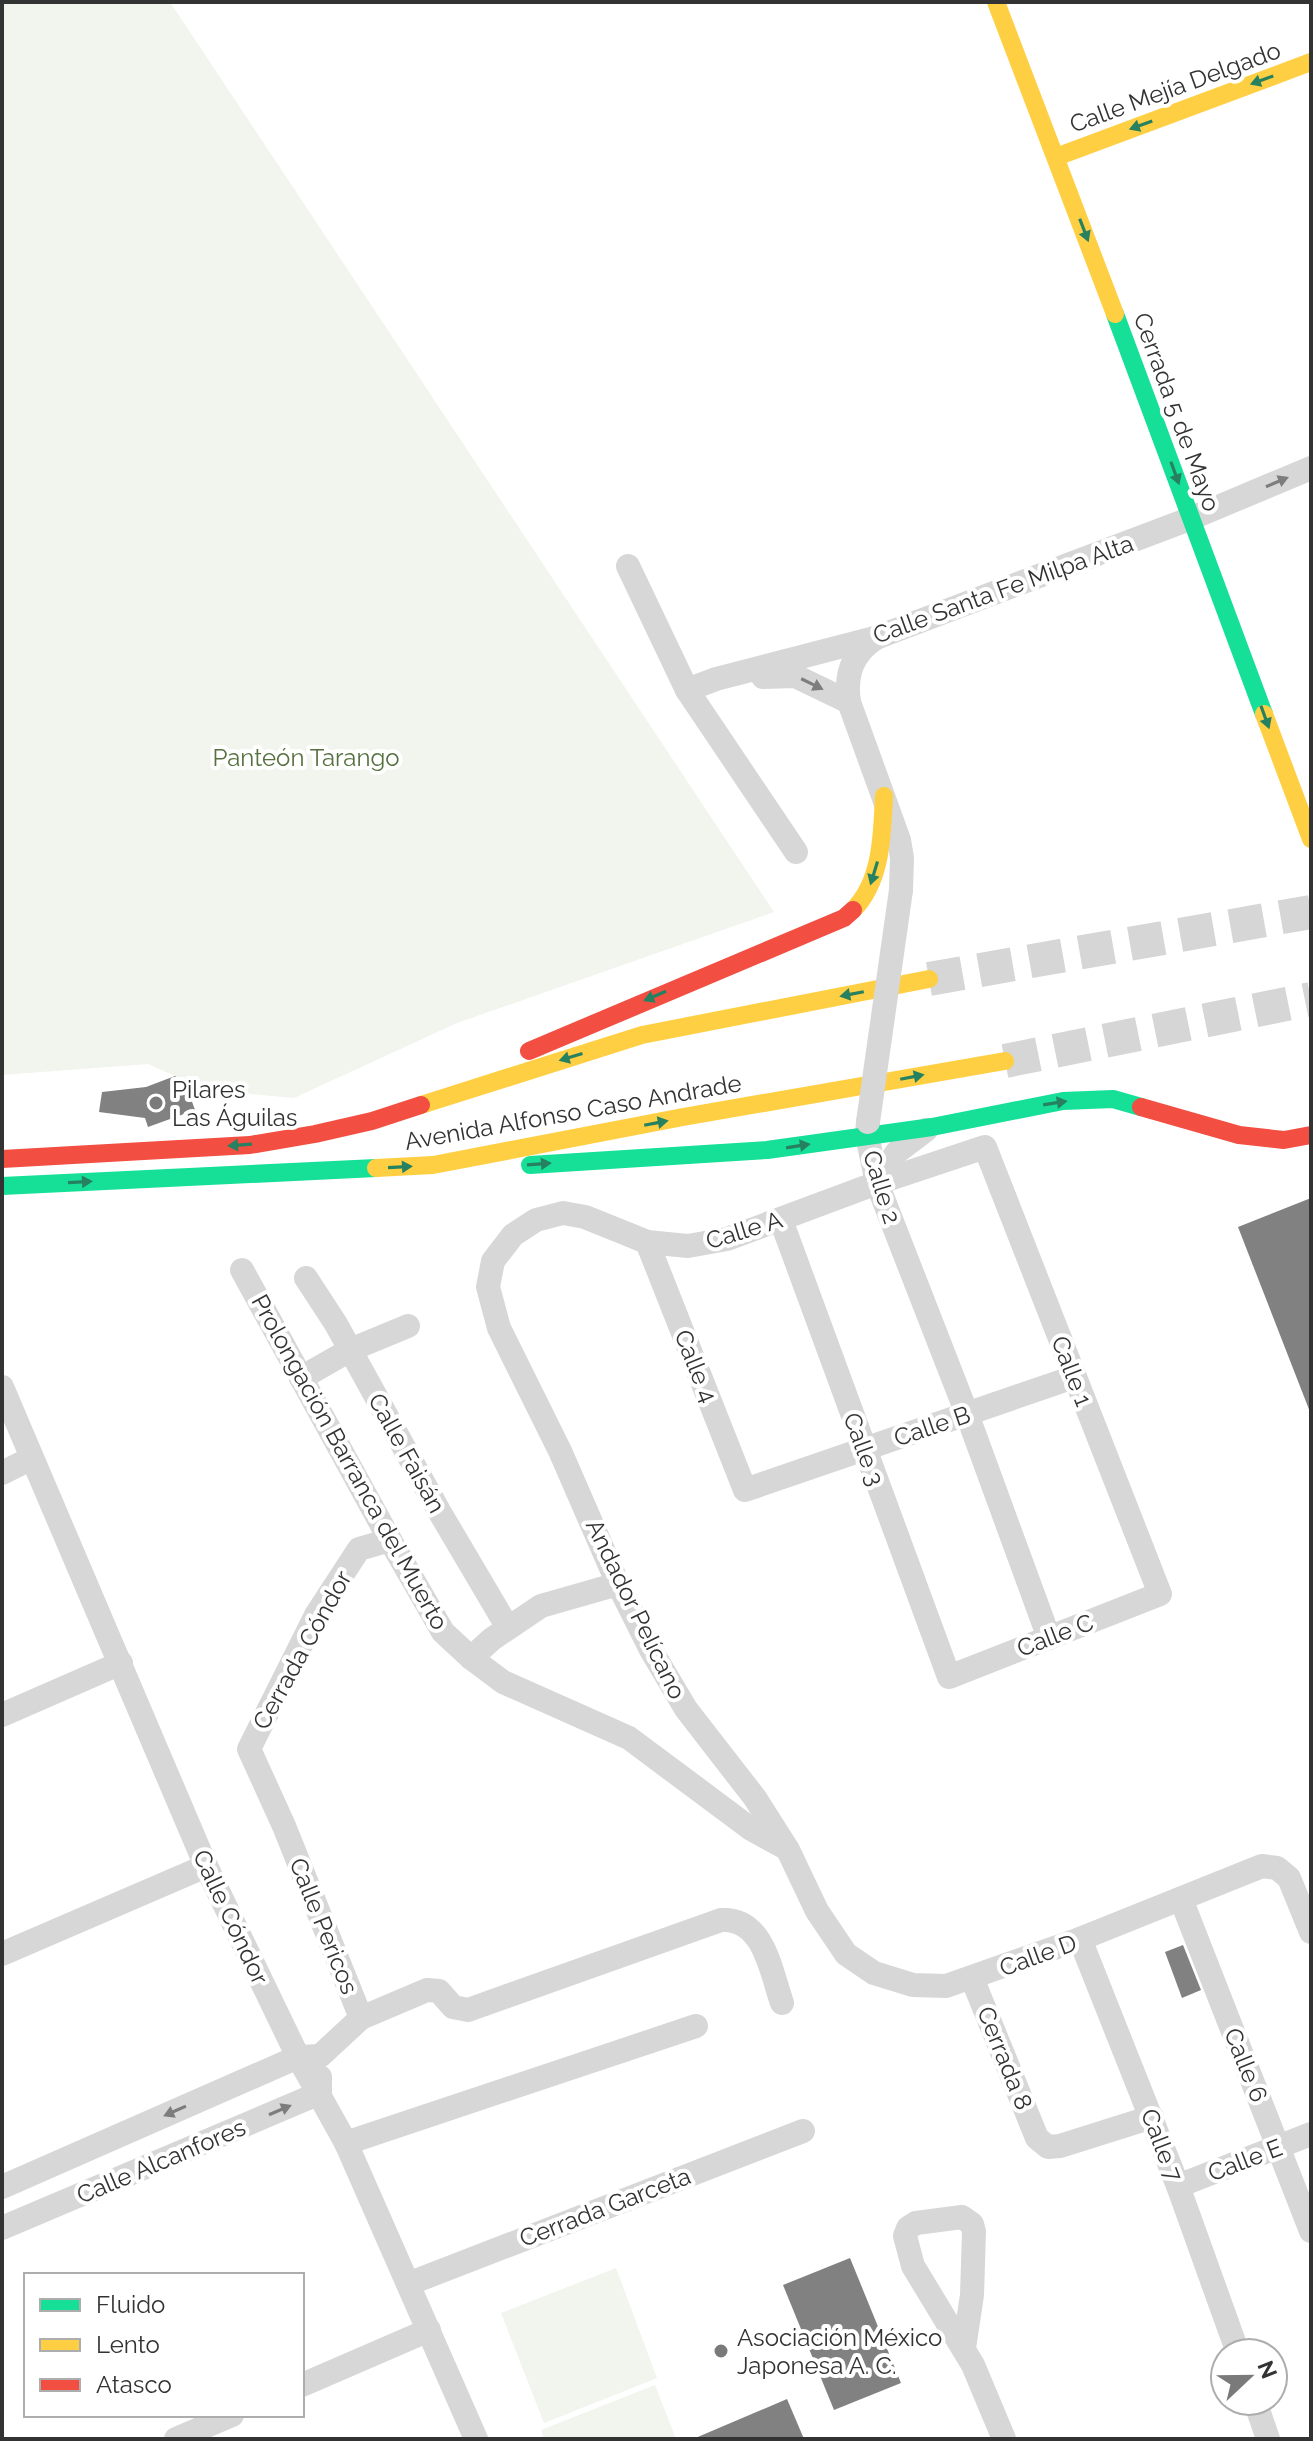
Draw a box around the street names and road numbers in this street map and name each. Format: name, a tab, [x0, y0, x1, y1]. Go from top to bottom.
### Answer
street label: Calle Mejía Delgado	[1066, 35, 1284, 139]
street label: Cerrada 5 de Mayo	[1128, 309, 1226, 515]
street label: Calle Santa Fe Milpa Alta	[869, 528, 1137, 650]
street label: Avenida Alfonso Caso Andrade	[402, 1068, 744, 1156]
street label: Calle 2	[857, 1147, 907, 1227]
street label: Calle A	[702, 1205, 786, 1255]
street label: Prolongación Barranca del Muerto	[245, 1289, 455, 1635]
street label: Calle 4	[668, 1325, 724, 1407]
street label: Calle 1	[1045, 1332, 1099, 1410]
street label: Calle Faisán	[362, 1388, 452, 1518]
street label: Calle B	[890, 1399, 974, 1453]
street label: Calle 3	[837, 1409, 891, 1489]
street label: Andador Pelícano	[580, 1514, 692, 1704]
street label: Cerrada Cóndor	[246, 1565, 358, 1734]
street label: Calle C	[1013, 1607, 1097, 1663]
street label: Calle Cóndor	[187, 1845, 275, 1989]
street label: Calle Pericos	[284, 1854, 364, 1998]
street label: Calle D	[995, 1928, 1081, 1982]
street label: Cerrada 8	[971, 2002, 1039, 2114]
street label: Calle 6	[1218, 2024, 1274, 2106]
street label: Calle 7	[1135, 2104, 1189, 2186]
street label: Calle Alcanfores	[72, 2112, 250, 2210]
street label: Calle E	[1204, 2133, 1286, 2187]
street label: Cerrada Garceta	[515, 2161, 695, 2253]

